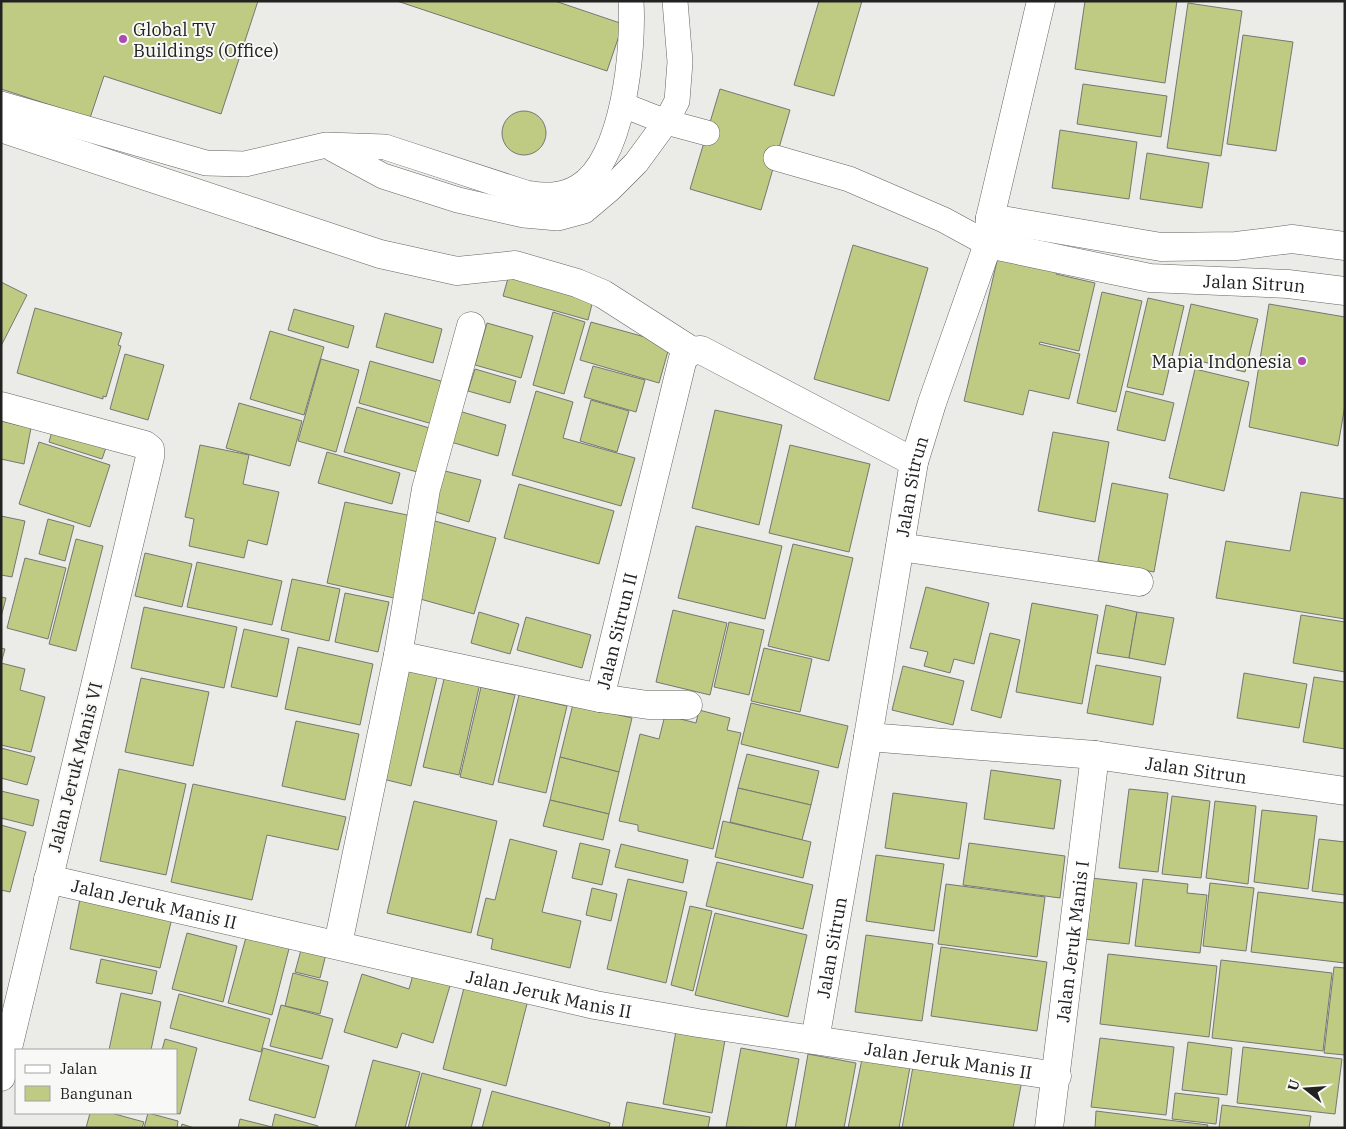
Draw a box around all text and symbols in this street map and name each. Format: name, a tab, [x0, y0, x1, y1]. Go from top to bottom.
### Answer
place label: Global TV Buildings (Office)	[133, 18, 279, 62]
marker: Global TV Buildings (Office)	[117, 33, 129, 45]
street label: Jalan Sitrun	[1203, 269, 1307, 298]
place label: Mapia Indonesia	[1152, 350, 1292, 373]
marker: Mapia Indonesia	[1296, 355, 1308, 367]
street label: Jalan Sitrun	[890, 433, 933, 539]
street label: Jalan Sitrun II	[591, 570, 642, 691]
street label: Jalan Jeruk Manis VI	[43, 680, 107, 854]
street label: Jalan Sitrun	[1144, 751, 1249, 788]
street label: Jalan Jeruk Manis I	[1051, 859, 1093, 1024]
street label: Jalan Jeruk Manis II	[69, 873, 239, 934]
street label: Jalan Sitrun	[811, 895, 851, 1000]
street label: Jalan Jeruk Manis II	[464, 964, 634, 1023]
street label: Jalan Jeruk Manis II	[863, 1036, 1034, 1084]
legend	[15, 1049, 178, 1114]
text: Jalan	[60, 1059, 98, 1078]
north arrow	[1281, 1064, 1331, 1114]
text: U	[1283, 1077, 1304, 1093]
text: Bangunan	[60, 1084, 133, 1103]

